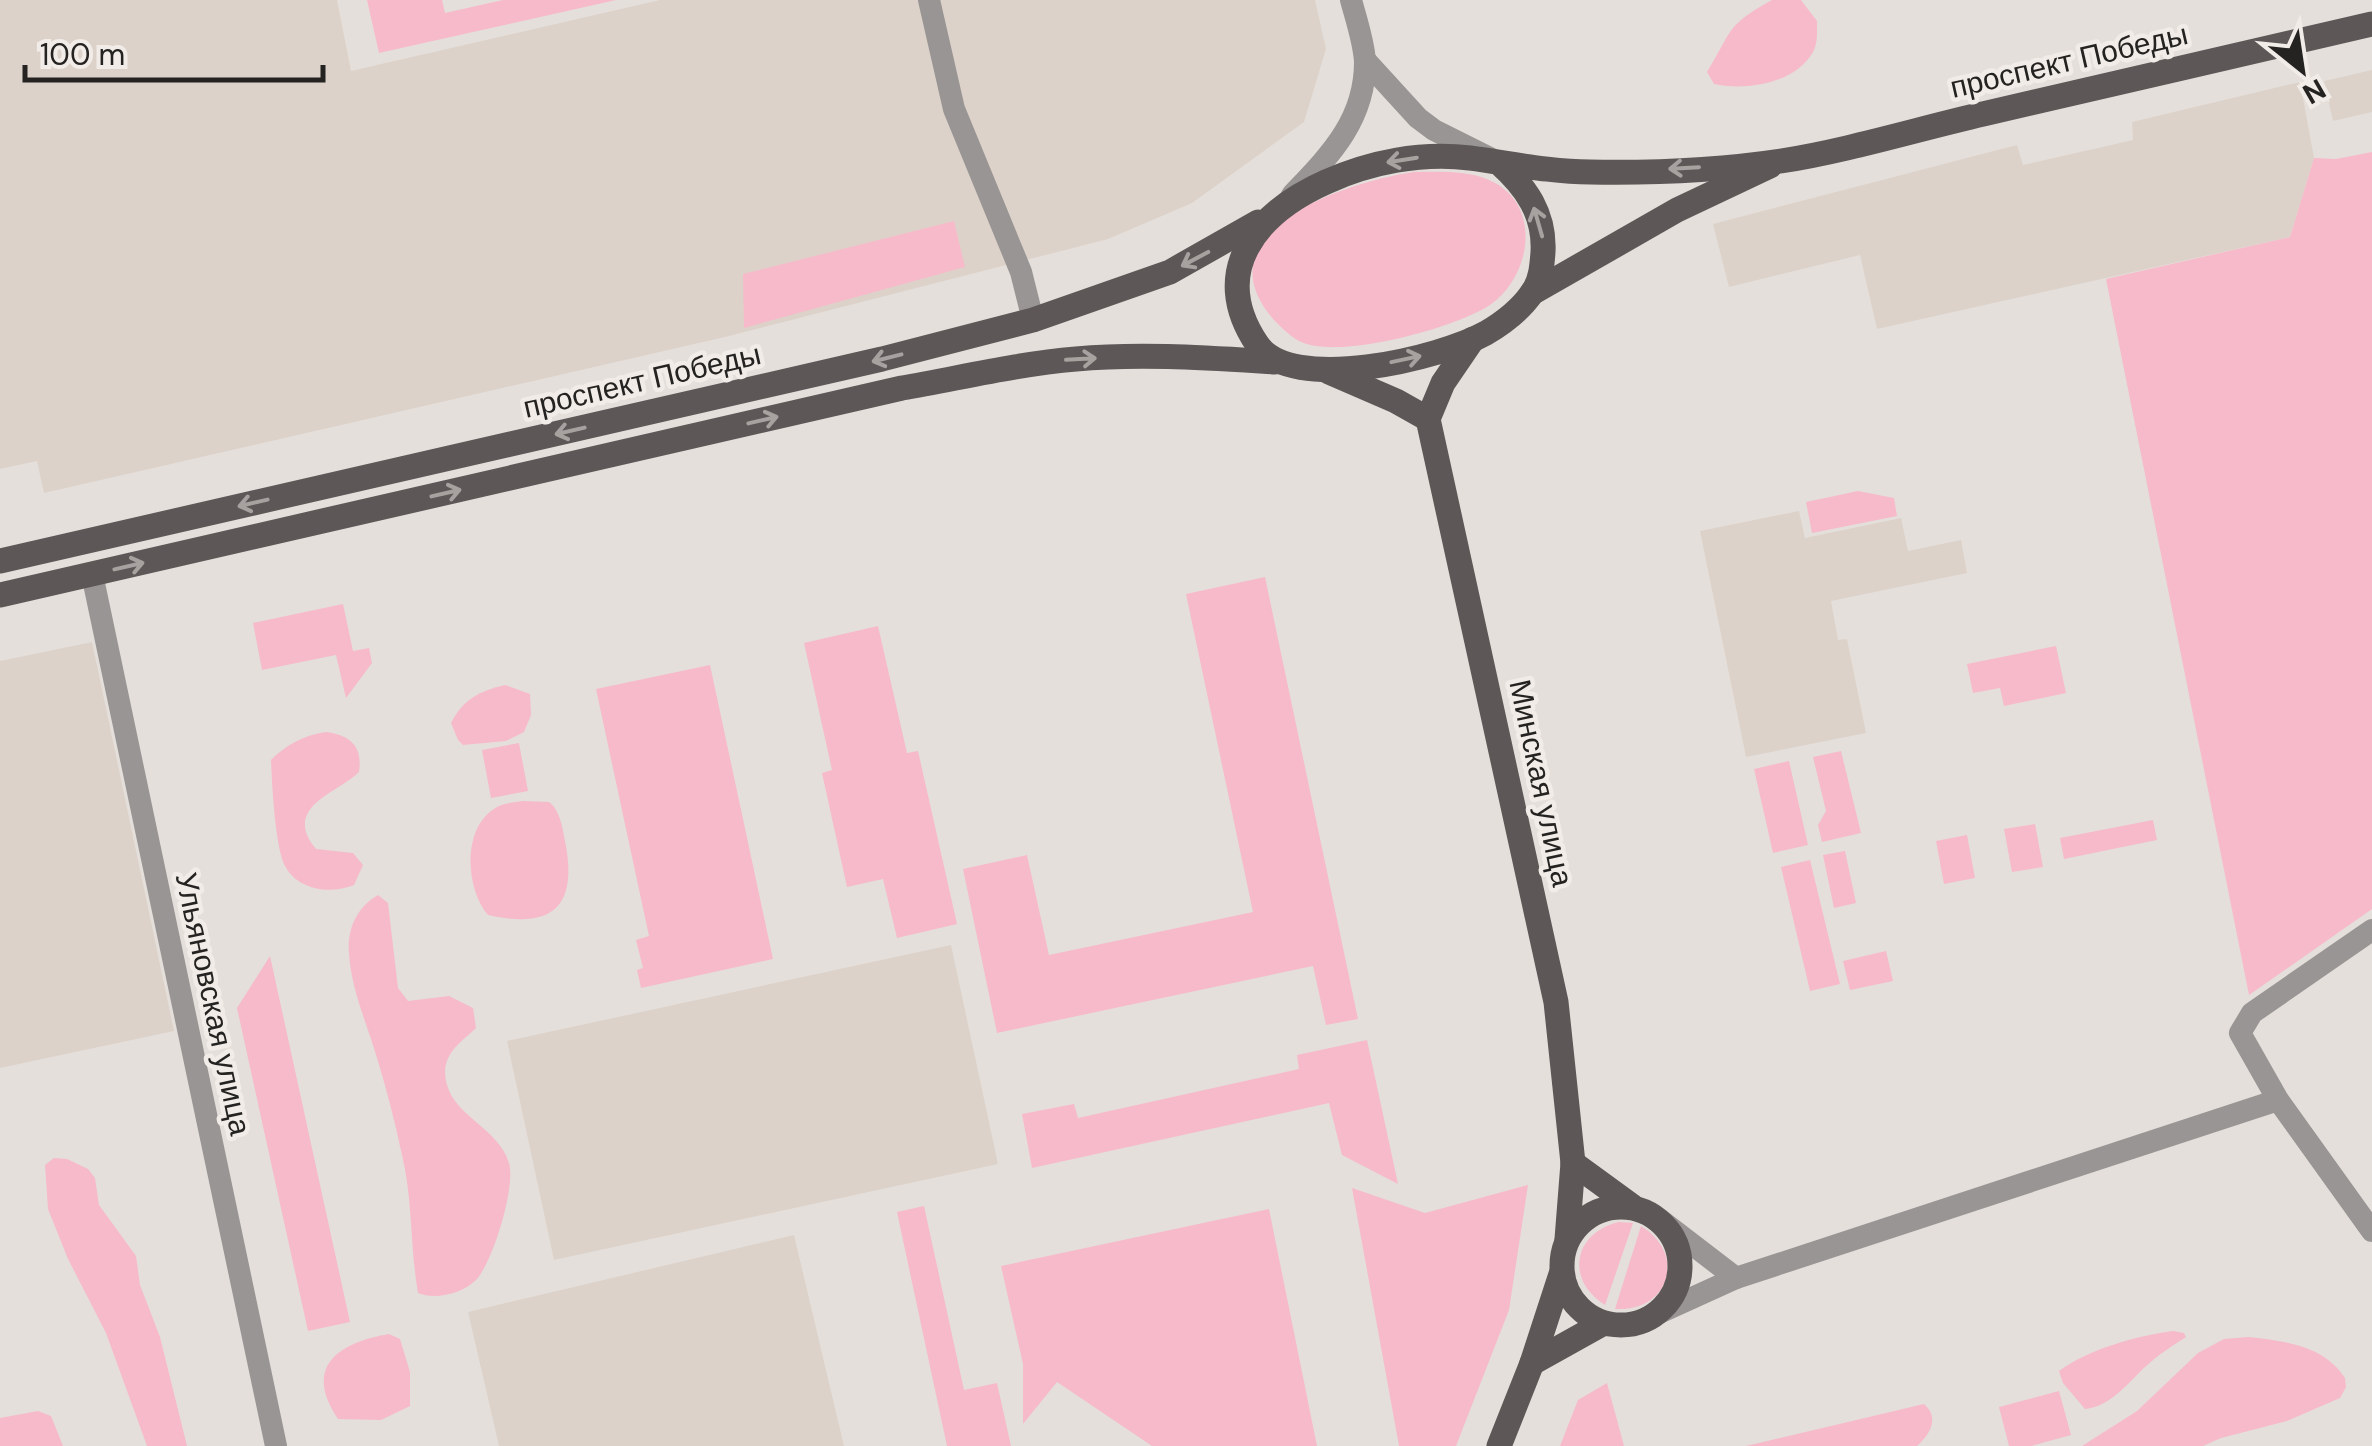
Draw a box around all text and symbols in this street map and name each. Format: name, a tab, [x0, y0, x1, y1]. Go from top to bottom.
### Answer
street label: проспект Победы	[1946, 14, 2192, 107]
scale bar	[25, 20, 322, 82]
north arrow	[2252, 20, 2352, 120]
text: 100 m	[40, 35, 125, 74]
text: N	[2296, 70, 2332, 112]
one-way arrow	[1386, 151, 1419, 170]
one-way arrow	[1668, 159, 1700, 178]
one-way arrow	[1528, 207, 1547, 239]
one-way arrow	[1181, 249, 1211, 269]
street label: проспект Победы	[519, 334, 765, 427]
one-way arrow	[1065, 349, 1097, 368]
one-way arrow	[1389, 349, 1421, 367]
one-way arrow	[872, 350, 904, 368]
one-way arrow	[746, 410, 778, 428]
one-way arrow	[555, 423, 587, 441]
one-way arrow	[429, 483, 461, 501]
one-way arrow	[238, 495, 270, 513]
one-way arrow	[112, 556, 144, 574]
street label: Минская улица	[1501, 676, 1583, 890]
street label: Ульяновская улица	[167, 869, 260, 1139]

